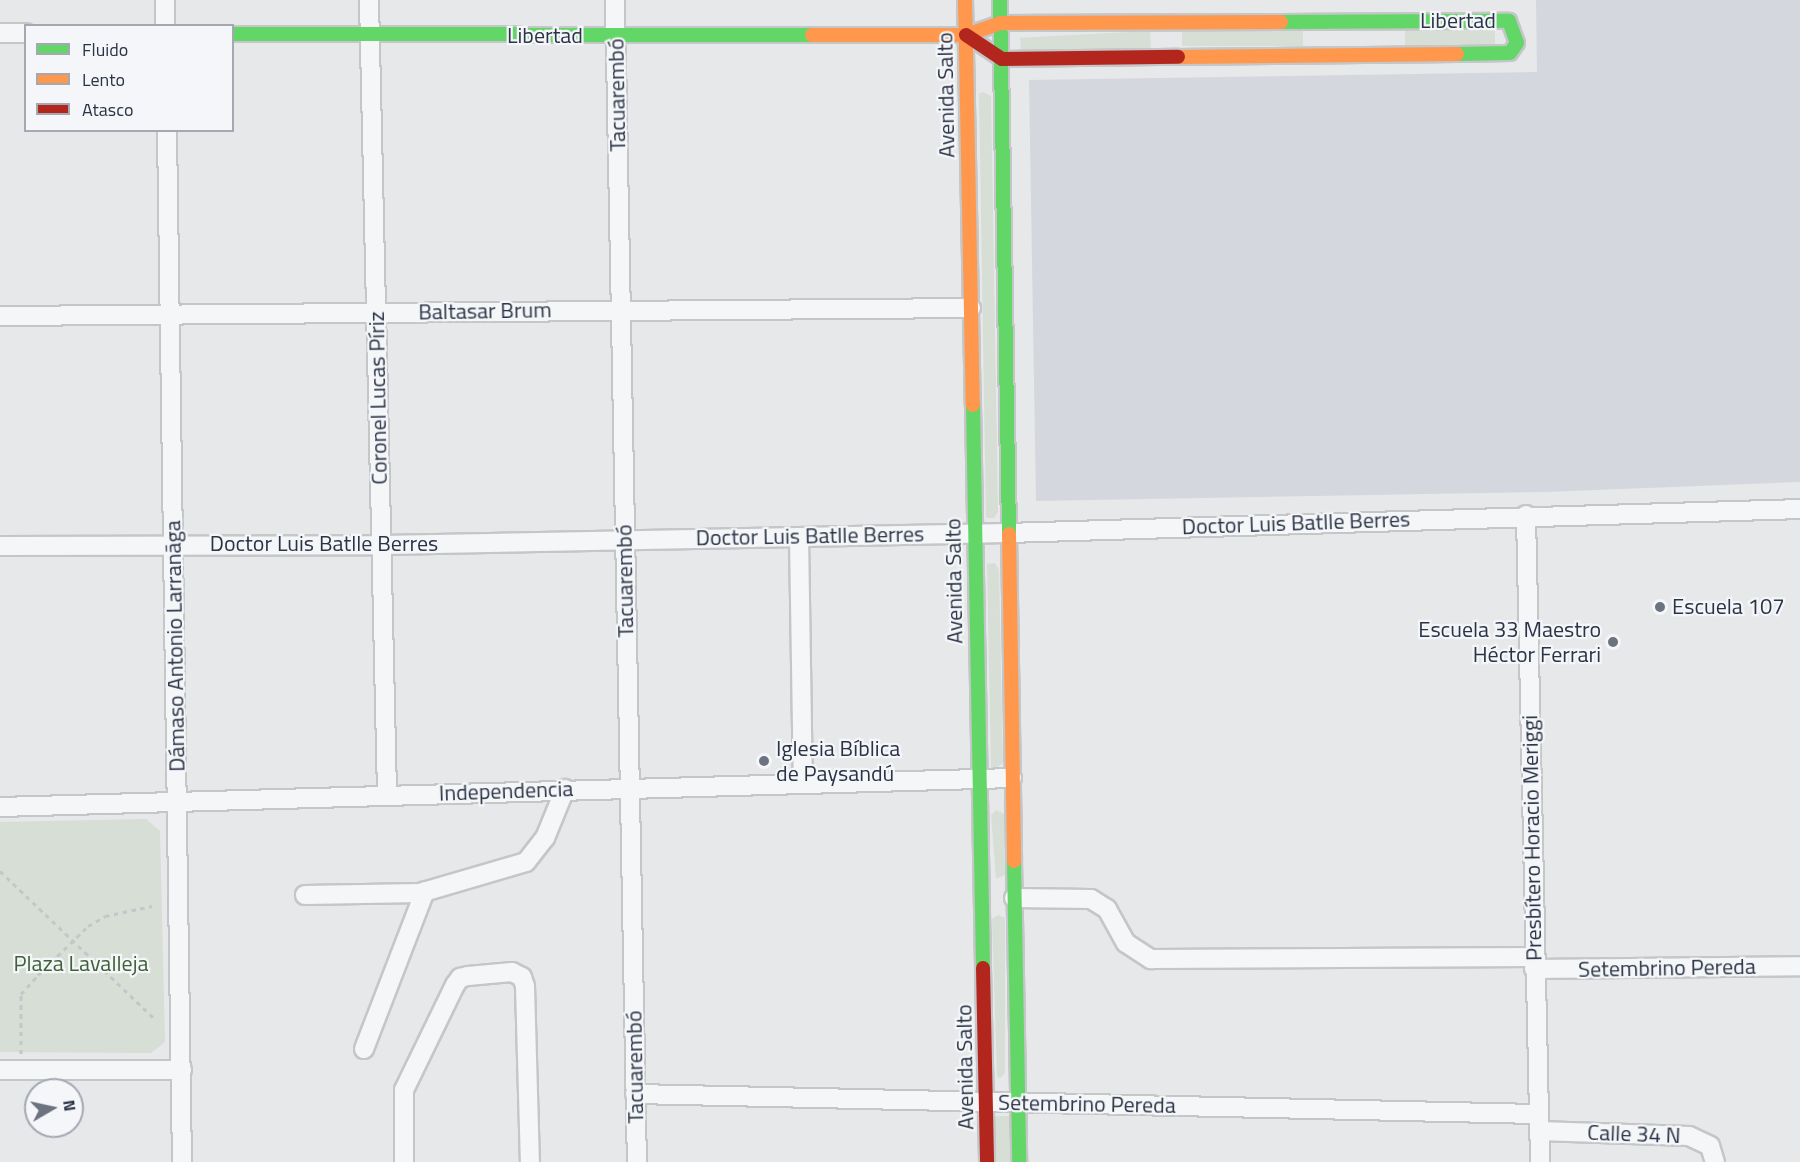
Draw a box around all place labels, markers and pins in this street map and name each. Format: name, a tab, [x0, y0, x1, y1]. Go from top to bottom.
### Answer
place label: Escuela 107	[1672, 594, 1785, 620]
marker: Escuela 107	[1653, 600, 1667, 614]
place label: Escuela 33 Maestro Héctor Ferrari	[1418, 616, 1601, 668]
marker: Escuela 33 Maestro Héctor Ferrari	[1606, 635, 1620, 649]
place label: Iglesia Bíblica de Paysandú	[776, 735, 900, 786]
marker: Iglesia Bíblica de Paysandú	[757, 754, 771, 768]

